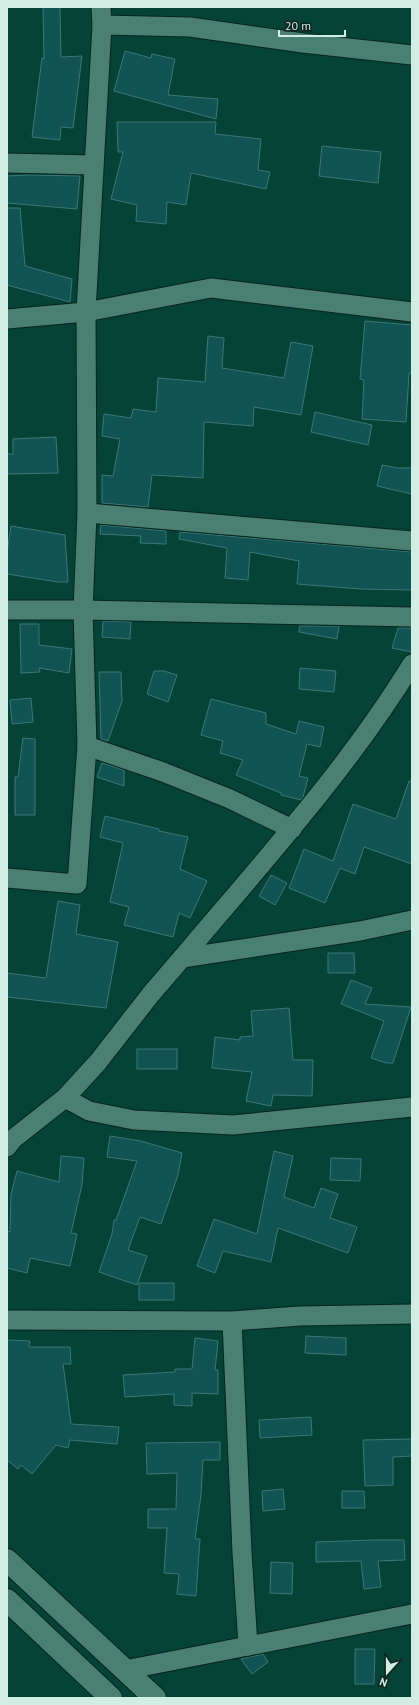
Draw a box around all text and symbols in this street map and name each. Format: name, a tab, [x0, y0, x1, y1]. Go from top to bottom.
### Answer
scale bar	[279, 12, 345, 38]
text: 20 m	[285, 18, 311, 33]
north arrow	[367, 1653, 407, 1693]
text: N	[378, 1675, 389, 1690]

